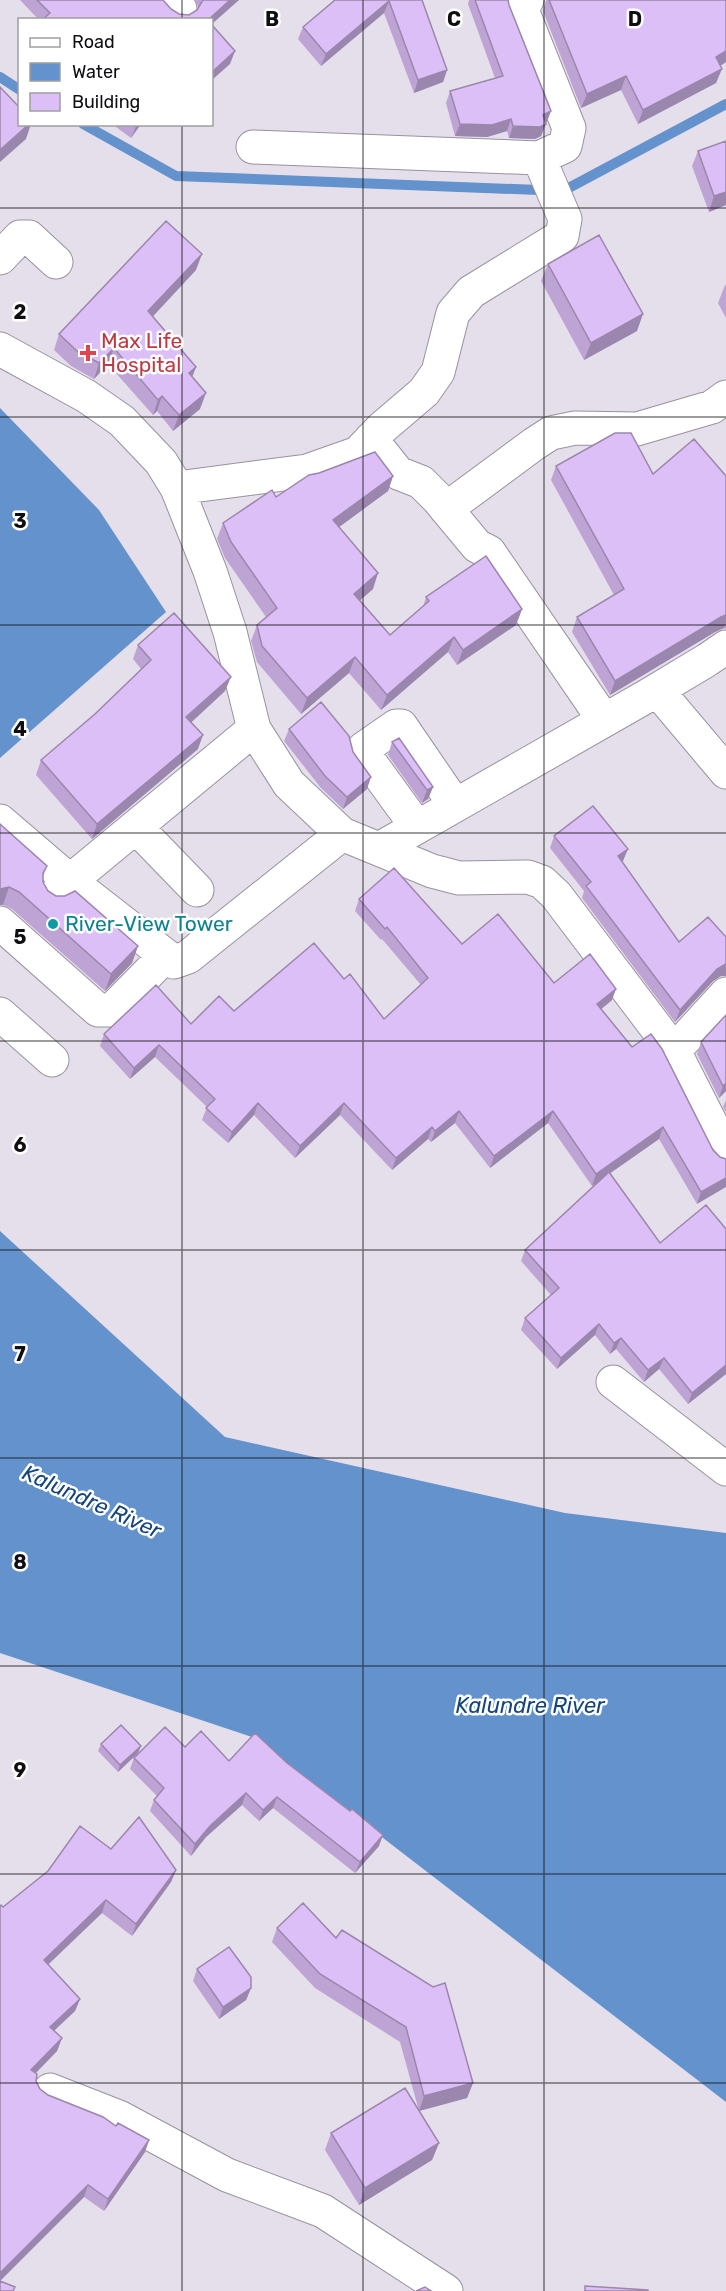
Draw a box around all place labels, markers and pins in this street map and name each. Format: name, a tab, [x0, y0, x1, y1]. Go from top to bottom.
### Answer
place label: Max Life Hospital	[101, 328, 182, 377]
marker: Max Life Hospital	[79, 344, 97, 362]
place label: River-View Tower	[65, 911, 233, 936]
marker: River-View Tower	[46, 917, 60, 931]

